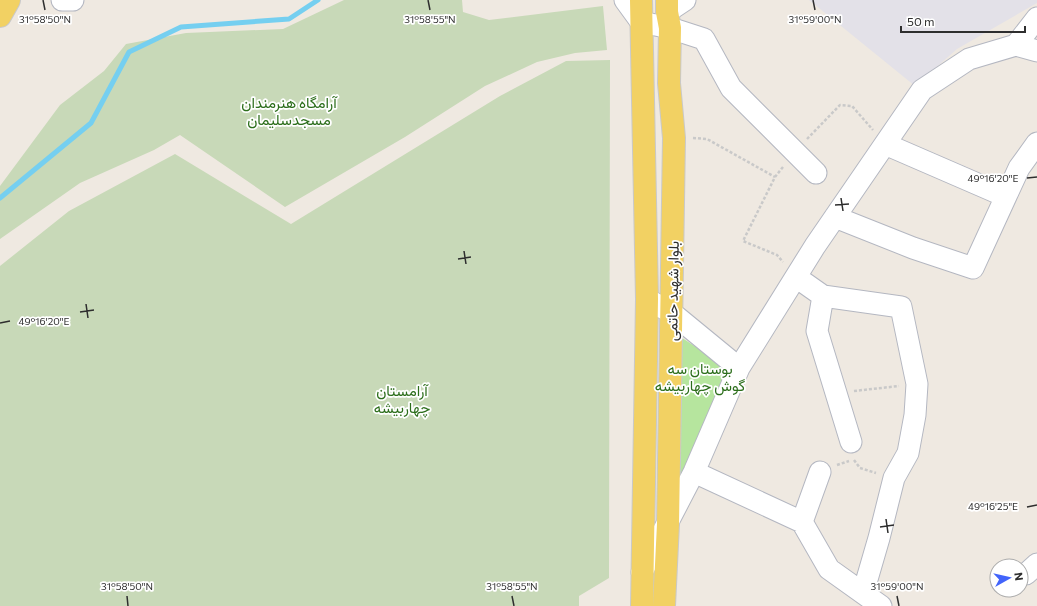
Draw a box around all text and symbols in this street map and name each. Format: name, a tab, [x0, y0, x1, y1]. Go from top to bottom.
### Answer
scale bar	[901, 8, 1025, 34]
text: 31°58'50"N	[19, 13, 71, 25]
text: 31°58'55"N	[404, 13, 456, 25]
text: 31°59'00"N	[789, 13, 841, 25]
text: 50 m	[907, 14, 935, 28]
park label: آرامگاه هنرمندان مسجدسلیمان	[241, 93, 338, 129]
text: 49°16'20"E	[968, 172, 1018, 184]
street label: بلوار شهید حاتمی	[662, 241, 684, 341]
text: 49°16'20"E	[19, 315, 69, 327]
park label: بوستان سه گوش چهاربیشه	[655, 359, 746, 396]
park label: آرامستان چهاربیشه	[374, 381, 430, 418]
text: 49°16'25"E	[968, 500, 1018, 512]
north arrow	[989, 558, 1029, 598]
text: N	[1012, 572, 1026, 582]
text: 31°58'50"N	[101, 580, 153, 592]
text: 31°58'55"N	[486, 580, 538, 592]
text: 31°59'00"N	[871, 580, 923, 592]

